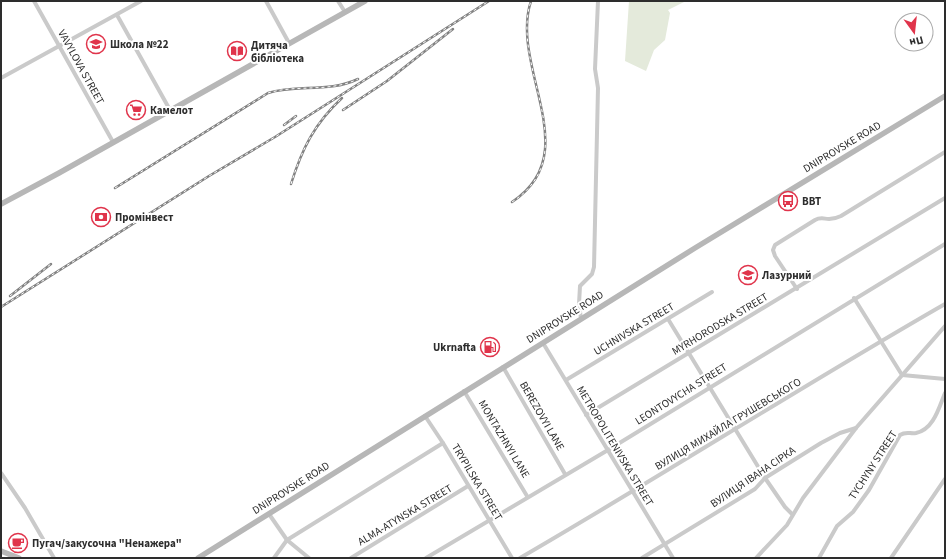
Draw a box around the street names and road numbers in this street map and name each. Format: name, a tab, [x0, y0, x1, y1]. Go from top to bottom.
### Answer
street label: VAVYLOVA STREET	[54, 27, 108, 107]
street label: DNIPROVSKE ROAD	[800, 118, 884, 176]
street label: DNIPROVSKE ROAD	[524, 287, 607, 347]
street label: MYRHORODSKA STREET	[669, 289, 771, 359]
street label: UCHNIVSKA STREET	[591, 299, 677, 359]
street label: LEONTOVYCHA STREET	[632, 359, 730, 428]
street label: ВУЛИЦЯ МИХАЙЛА ГРУШЕВСЬКОГО	[652, 374, 804, 474]
street label: BEREZOVYI LANE	[516, 379, 568, 453]
street label: METROPOLITENIVSKA STREET	[573, 383, 657, 509]
street label: MONTAZHNYI LANE	[475, 397, 533, 481]
street label: TYCHYNY STREET	[845, 428, 901, 502]
street label: TRYPILSKA STREET	[448, 441, 506, 523]
street label: ВУЛИЦЯ ІВАНА СІРКА	[707, 443, 799, 511]
street label: DNIPROVSKE ROAD	[250, 458, 333, 518]
street label: ALMA-ATYNSKA STREET	[355, 481, 455, 549]

